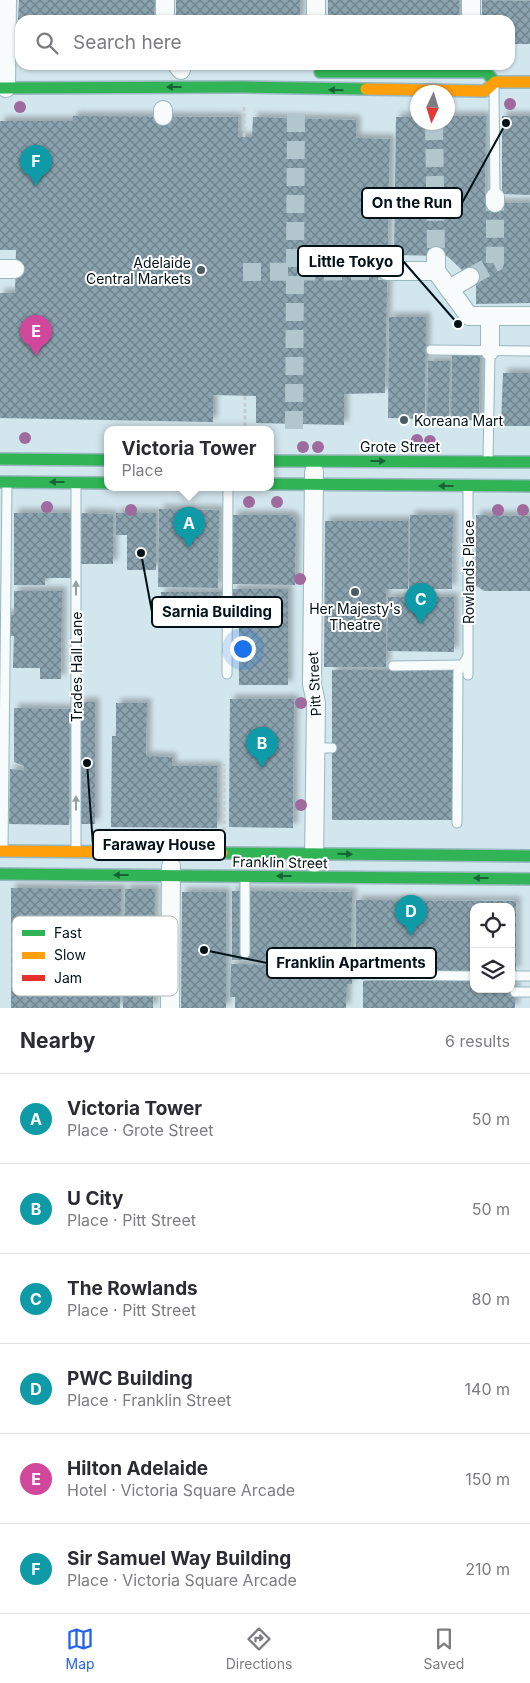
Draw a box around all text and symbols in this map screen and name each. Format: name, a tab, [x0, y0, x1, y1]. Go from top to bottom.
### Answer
search box	[15, 15, 515, 70]
icon: search	[33, 29, 61, 57]
text: Search here	[73, 31, 182, 54]
one-way arrow	[166, 83, 182, 91]
north arrow	[410, 85, 455, 130]
one-way arrow	[328, 86, 344, 94]
pin: F	[20, 145, 52, 186]
callout: On the Run	[362, 188, 462, 218]
text: On the Run	[372, 193, 452, 212]
callout: Little Tokyo	[298, 246, 403, 276]
text: Little Tokyo	[309, 252, 393, 271]
place label: Adelaide Central Markets	[86, 254, 191, 287]
marker: Adelaide Central Markets	[195, 264, 207, 276]
pin: E	[20, 315, 52, 356]
place label: Koreana Mart	[414, 412, 504, 429]
marker: Koreana Mart	[398, 414, 410, 426]
popup	[104, 426, 274, 491]
text: Victoria Tower	[121, 437, 257, 460]
street label: Grote Street	[360, 438, 440, 455]
one-way arrow	[370, 457, 386, 465]
text: Place	[121, 460, 163, 480]
one-way arrow	[49, 478, 65, 486]
one-way arrow	[438, 482, 454, 490]
pin: A	[173, 507, 205, 548]
street label: Rowlands Place	[460, 520, 477, 624]
one-way arrow	[72, 580, 80, 596]
pin: C	[405, 583, 437, 624]
marker: Her Majesty's Theatre	[349, 586, 361, 598]
callout: Sarnia Building	[152, 597, 282, 627]
place label: Her Majesty's Theatre	[309, 600, 401, 633]
text: Sarnia Building	[162, 602, 272, 621]
street label: Trades Hall Lane	[68, 612, 85, 722]
your location	[230, 636, 256, 662]
street label: Pitt Street	[304, 651, 324, 717]
pin: B	[246, 727, 278, 768]
one-way arrow	[72, 795, 80, 811]
callout: Faraway House	[93, 830, 225, 860]
text: Faraway House	[103, 835, 215, 854]
one-way arrow	[337, 850, 353, 858]
street label: Franklin Street	[232, 853, 328, 871]
one-way arrow	[113, 871, 129, 879]
one-way arrow	[276, 872, 292, 880]
one-way arrow	[473, 874, 489, 882]
pin: D	[395, 895, 427, 936]
map controls	[470, 903, 515, 993]
button: locate	[470, 903, 515, 948]
legend	[12, 916, 178, 996]
text: Fast	[54, 924, 82, 941]
text: Slow	[54, 946, 86, 963]
callout: Franklin Apartments	[267, 948, 436, 978]
button: layers	[470, 948, 515, 993]
text: Franklin Apartments	[276, 953, 426, 972]
text: Jam	[54, 969, 82, 986]
text: Nearby	[20, 1028, 95, 1053]
text: 6 results	[445, 1031, 510, 1051]
text: Victoria Tower	[67, 1097, 202, 1120]
text: A	[30, 1109, 42, 1129]
text: 50 m	[472, 1109, 510, 1129]
text: Place · Grote Street	[67, 1120, 214, 1140]
text: U City	[67, 1187, 123, 1210]
text: B	[31, 1199, 41, 1219]
text: 50 m	[472, 1199, 510, 1219]
text: Place · Pitt Street	[67, 1210, 196, 1230]
text: The Rowlands	[67, 1277, 198, 1300]
text: C	[30, 1289, 42, 1309]
text: 80 m	[471, 1289, 510, 1309]
text: Place · Pitt Street	[67, 1300, 196, 1320]
text: PWC Building	[67, 1367, 193, 1390]
text: D	[30, 1379, 42, 1399]
text: 140 m	[465, 1379, 510, 1399]
text: Place · Franklin Street	[67, 1390, 231, 1410]
text: Hilton Adelaide	[67, 1457, 208, 1480]
text: E	[31, 1469, 41, 1489]
text: 150 m	[465, 1469, 510, 1489]
text: Hotel · Victoria Square Arcade	[67, 1480, 295, 1500]
text: Sir Samuel Way Building	[67, 1547, 291, 1570]
text: F	[31, 1559, 41, 1579]
text: 210 m	[465, 1559, 510, 1579]
text: Place · Victoria Square Arcade	[67, 1570, 297, 1590]
tab: Map	[66, 1625, 95, 1672]
tab: Directions	[226, 1625, 292, 1672]
tab: Saved	[423, 1625, 464, 1672]

